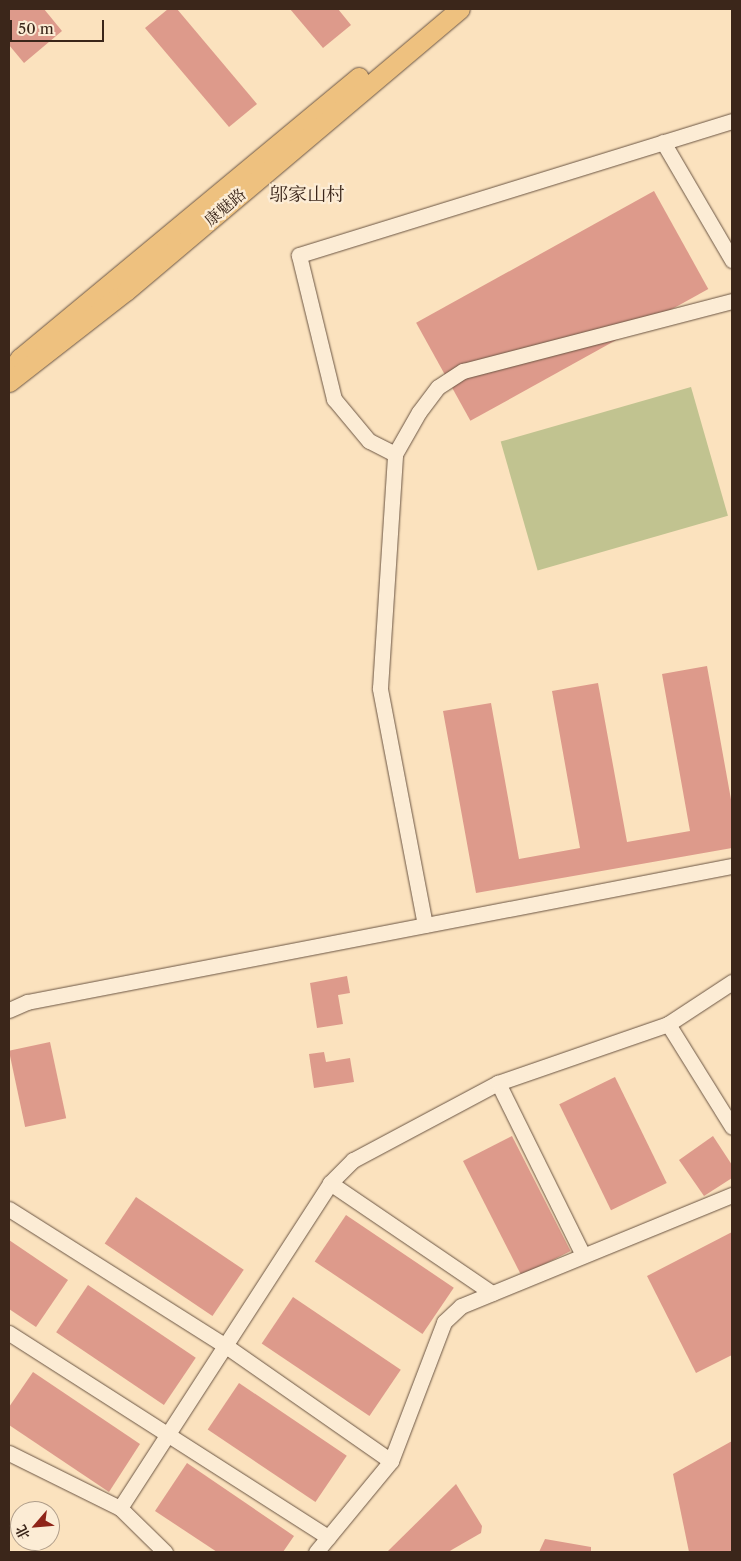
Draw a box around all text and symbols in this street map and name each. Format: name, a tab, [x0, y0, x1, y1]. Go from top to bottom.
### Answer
scale bar	[12, 10, 106, 42]
text: 50 m	[18, 19, 54, 38]
street label: 康魅路	[200, 184, 250, 230]
district label: 邬家山村	[269, 184, 345, 206]
north arrow	[10, 1501, 60, 1551]
text: 北	[11, 1522, 34, 1543]

